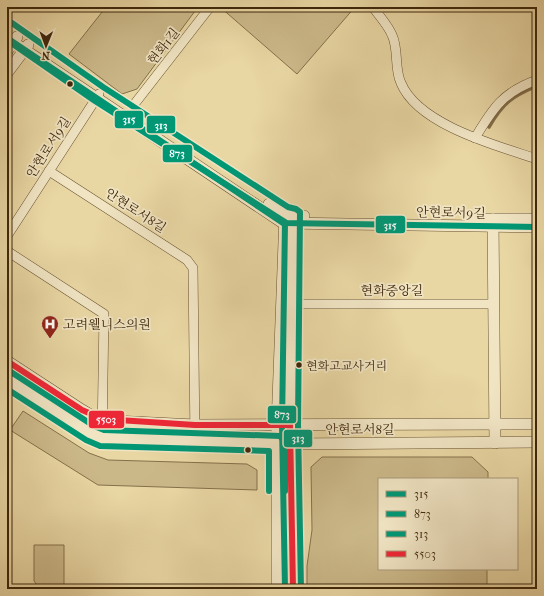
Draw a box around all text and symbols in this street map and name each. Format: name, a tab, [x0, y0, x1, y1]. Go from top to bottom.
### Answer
street label: 현화1길	[144, 25, 182, 68]
north arrow	[26, 26, 66, 66]
text: N	[41, 49, 50, 62]
unlabelled marker	[65, 79, 75, 89]
line badge: 315	[114, 110, 144, 129]
text: 315	[122, 113, 136, 126]
street label: 안현로서9길	[23, 114, 74, 181]
line badge: 313	[146, 115, 176, 134]
text: 313	[155, 119, 168, 132]
line badge: 873	[162, 144, 193, 163]
text: 873	[169, 147, 185, 160]
street label: 안현로서8길	[103, 185, 169, 236]
street label: 안현로서9길	[416, 204, 486, 221]
line badge: 315	[375, 215, 406, 234]
text: 315	[383, 219, 397, 232]
street label: 현화중앙길	[361, 283, 423, 298]
hospital icon: 고려웰니스의원	[40, 314, 60, 339]
place label: 고려웰니스의원	[63, 317, 151, 332]
place label: 현화고교사거리	[306, 359, 387, 373]
marker: 현화고교사거리	[294, 360, 304, 370]
line badge: 873	[267, 405, 297, 424]
text: 873	[274, 408, 290, 421]
line badge: 5503	[88, 410, 125, 429]
text: 5503	[96, 413, 116, 426]
street label: 안현로서8길	[325, 422, 395, 437]
line badge: 313	[283, 429, 313, 448]
text: 313	[292, 432, 305, 445]
unlabelled marker	[243, 445, 253, 455]
legend	[378, 478, 518, 570]
text: 315	[414, 487, 428, 501]
text: 873	[414, 507, 431, 521]
text: 313	[414, 527, 428, 541]
text: 5503	[414, 547, 436, 561]

